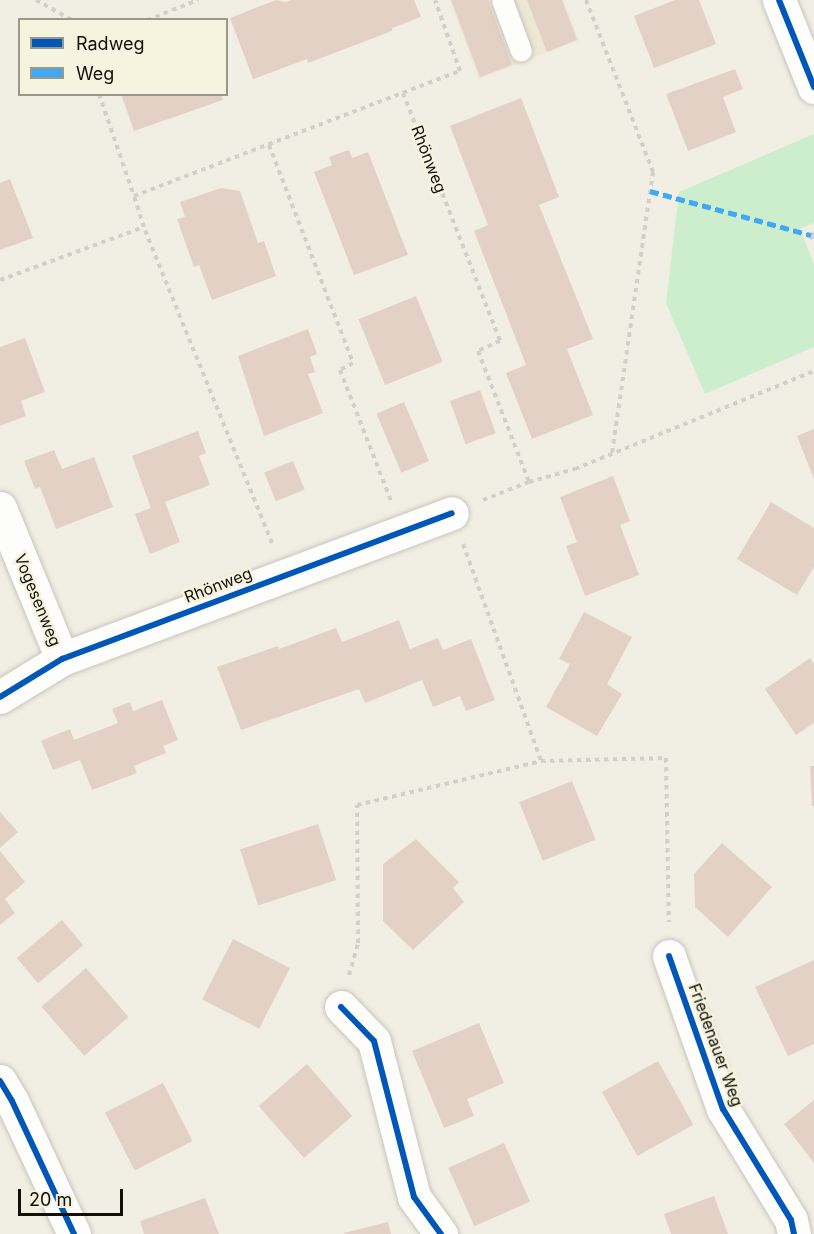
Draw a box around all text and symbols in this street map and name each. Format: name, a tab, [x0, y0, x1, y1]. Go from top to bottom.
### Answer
legend	[18, 18, 228, 96]
text: Radweg	[76, 33, 145, 54]
text: Weg	[76, 63, 114, 84]
street label: Rhönweg	[407, 123, 451, 195]
street label: Vogesenweg	[11, 551, 65, 649]
street label: Rhönweg	[182, 563, 254, 607]
street label: Friedenauer Weg	[685, 981, 747, 1109]
scale bar	[21, 1177, 126, 1215]
text: 20 m	[29, 1189, 72, 1210]

